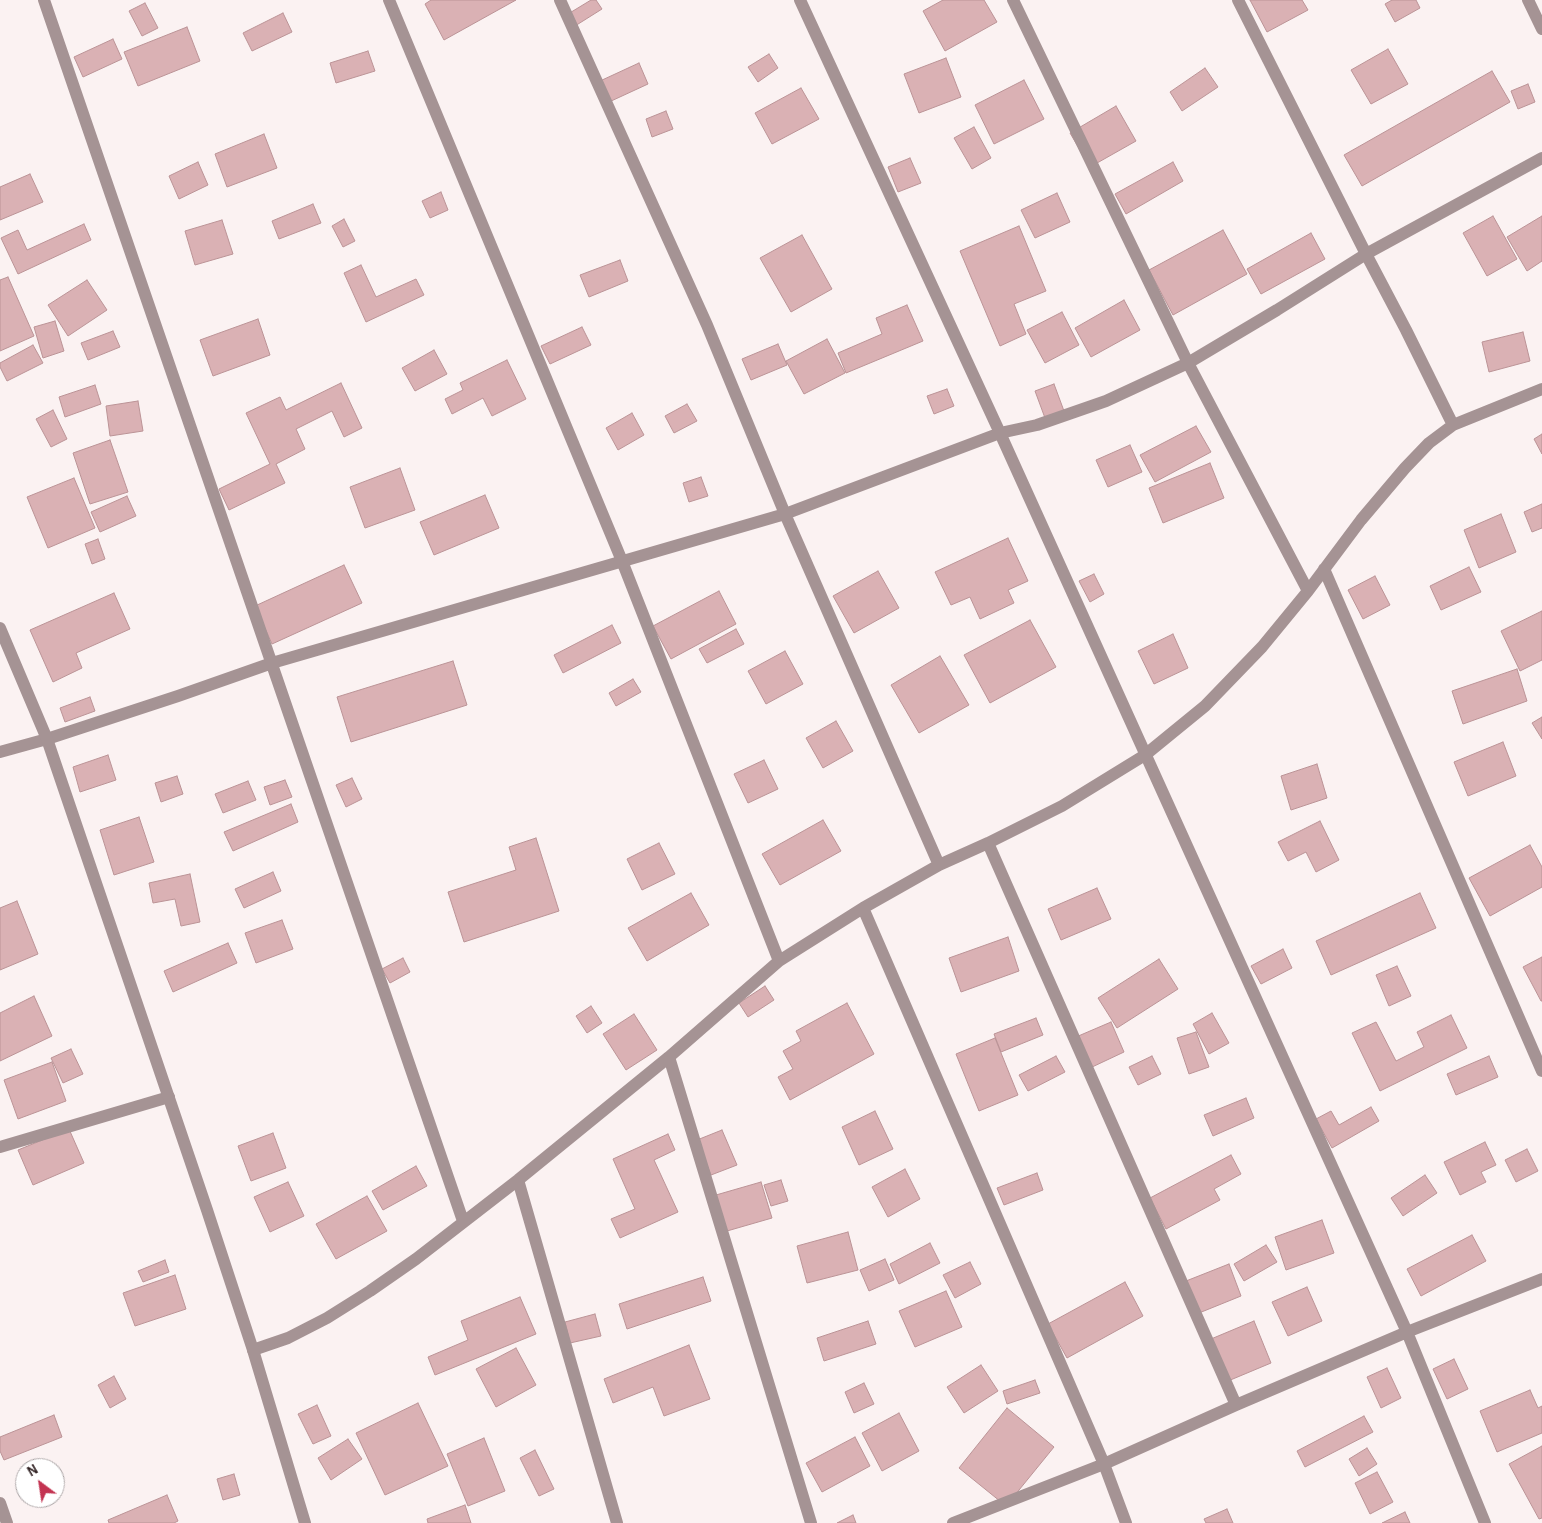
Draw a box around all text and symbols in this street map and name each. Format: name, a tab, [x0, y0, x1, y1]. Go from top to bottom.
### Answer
north arrow	[15, 1458, 65, 1508]
text: N	[25, 1462, 41, 1480]

